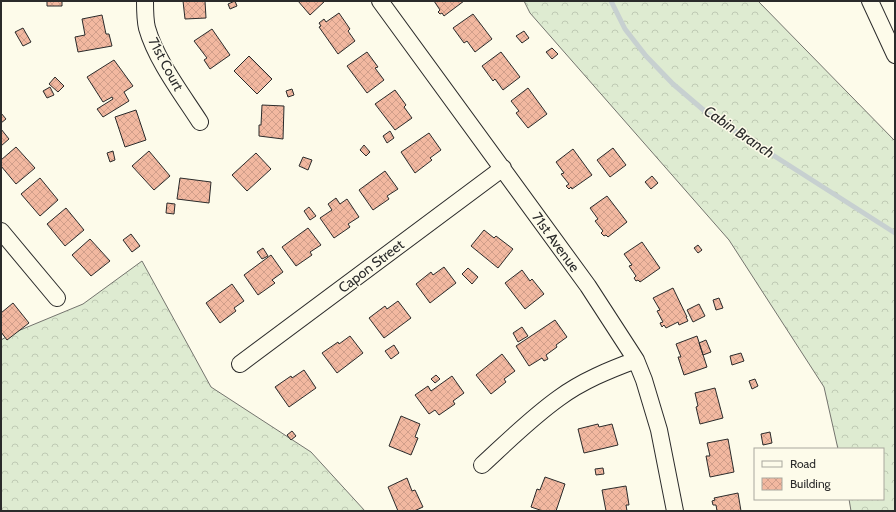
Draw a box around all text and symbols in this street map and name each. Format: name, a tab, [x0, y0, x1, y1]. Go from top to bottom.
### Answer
street label: 71st Court	[144, 34, 188, 94]
water label: Cabin Branch	[700, 102, 778, 162]
street label: 71st Avenue	[528, 209, 584, 275]
street label: Capon Street	[335, 235, 408, 297]
legend	[754, 448, 884, 500]
text: Road	[790, 456, 816, 471]
text: Building	[790, 476, 832, 491]

